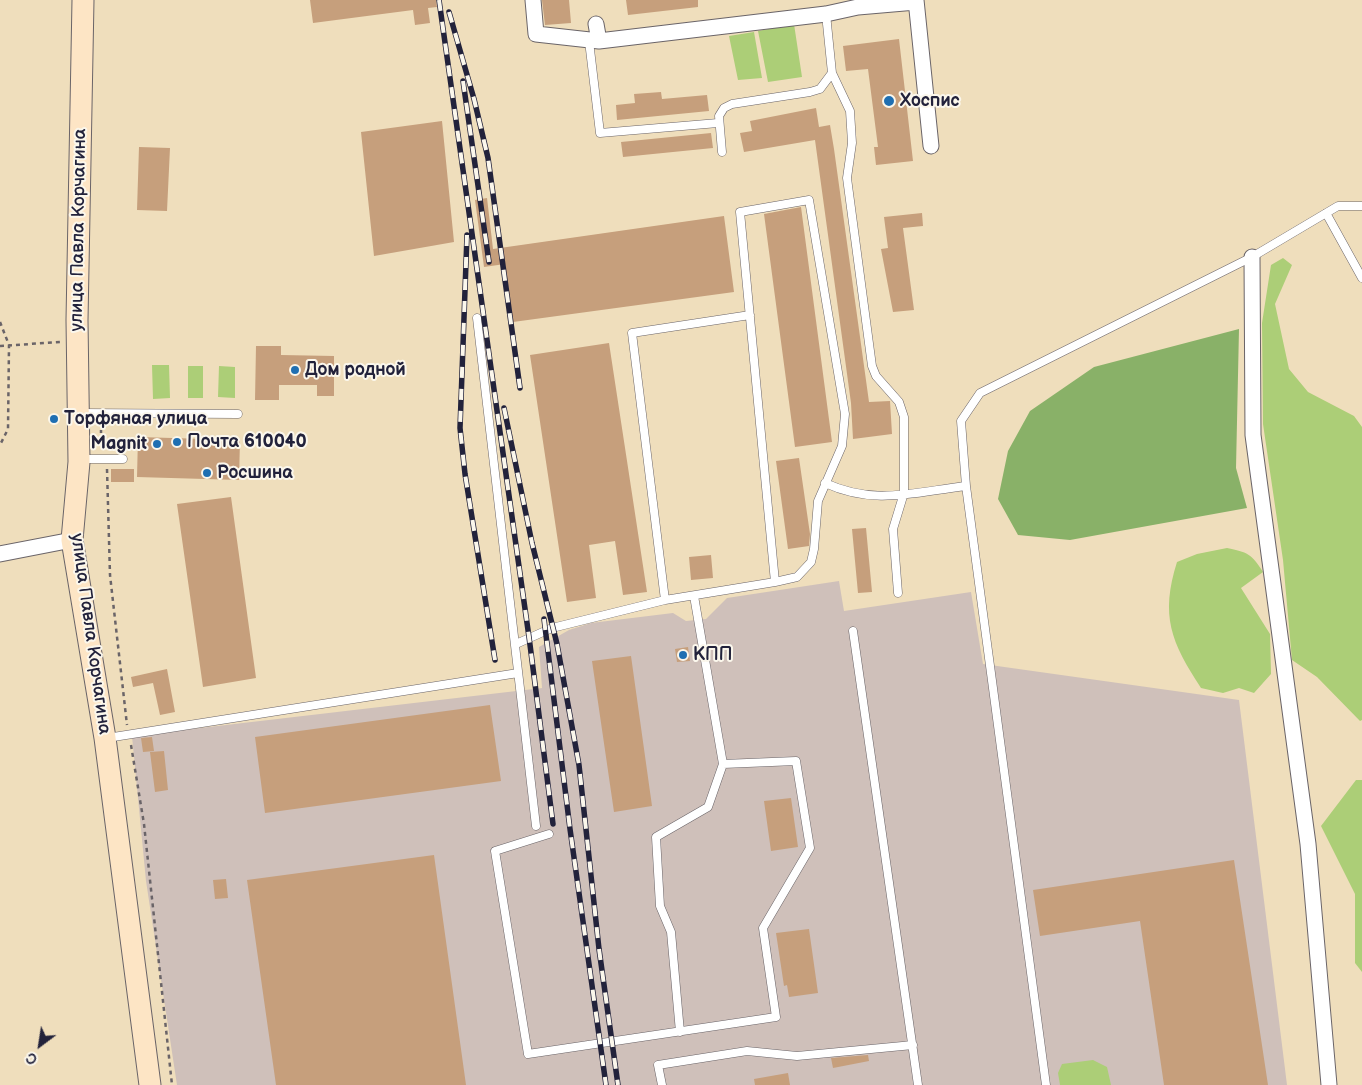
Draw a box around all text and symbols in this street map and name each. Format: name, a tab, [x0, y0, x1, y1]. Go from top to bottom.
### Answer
place label: Хоспис	[900, 90, 960, 112]
marker: Хоспис	[882, 94, 896, 108]
street label: улица Павла Корчагина	[66, 128, 92, 332]
place label: Дом родной	[305, 359, 406, 381]
marker: Дом родной	[289, 364, 301, 376]
place label: Торфяная улица	[64, 408, 207, 430]
marker: Торфяная улица	[48, 413, 60, 425]
place label: Почта 610040	[187, 431, 307, 453]
place label: Magnit	[90, 433, 147, 455]
marker: Почта 610040	[171, 436, 183, 448]
marker: Magnit	[151, 438, 163, 450]
place label: Росшина	[217, 462, 293, 484]
marker: Росшина	[201, 467, 213, 479]
street label: улица Павла Корчагина	[65, 532, 115, 736]
place label: КПП	[693, 644, 732, 666]
marker: КПП	[677, 649, 689, 661]
north arrow	[15, 1020, 65, 1070]
text: С	[23, 1048, 41, 1068]

